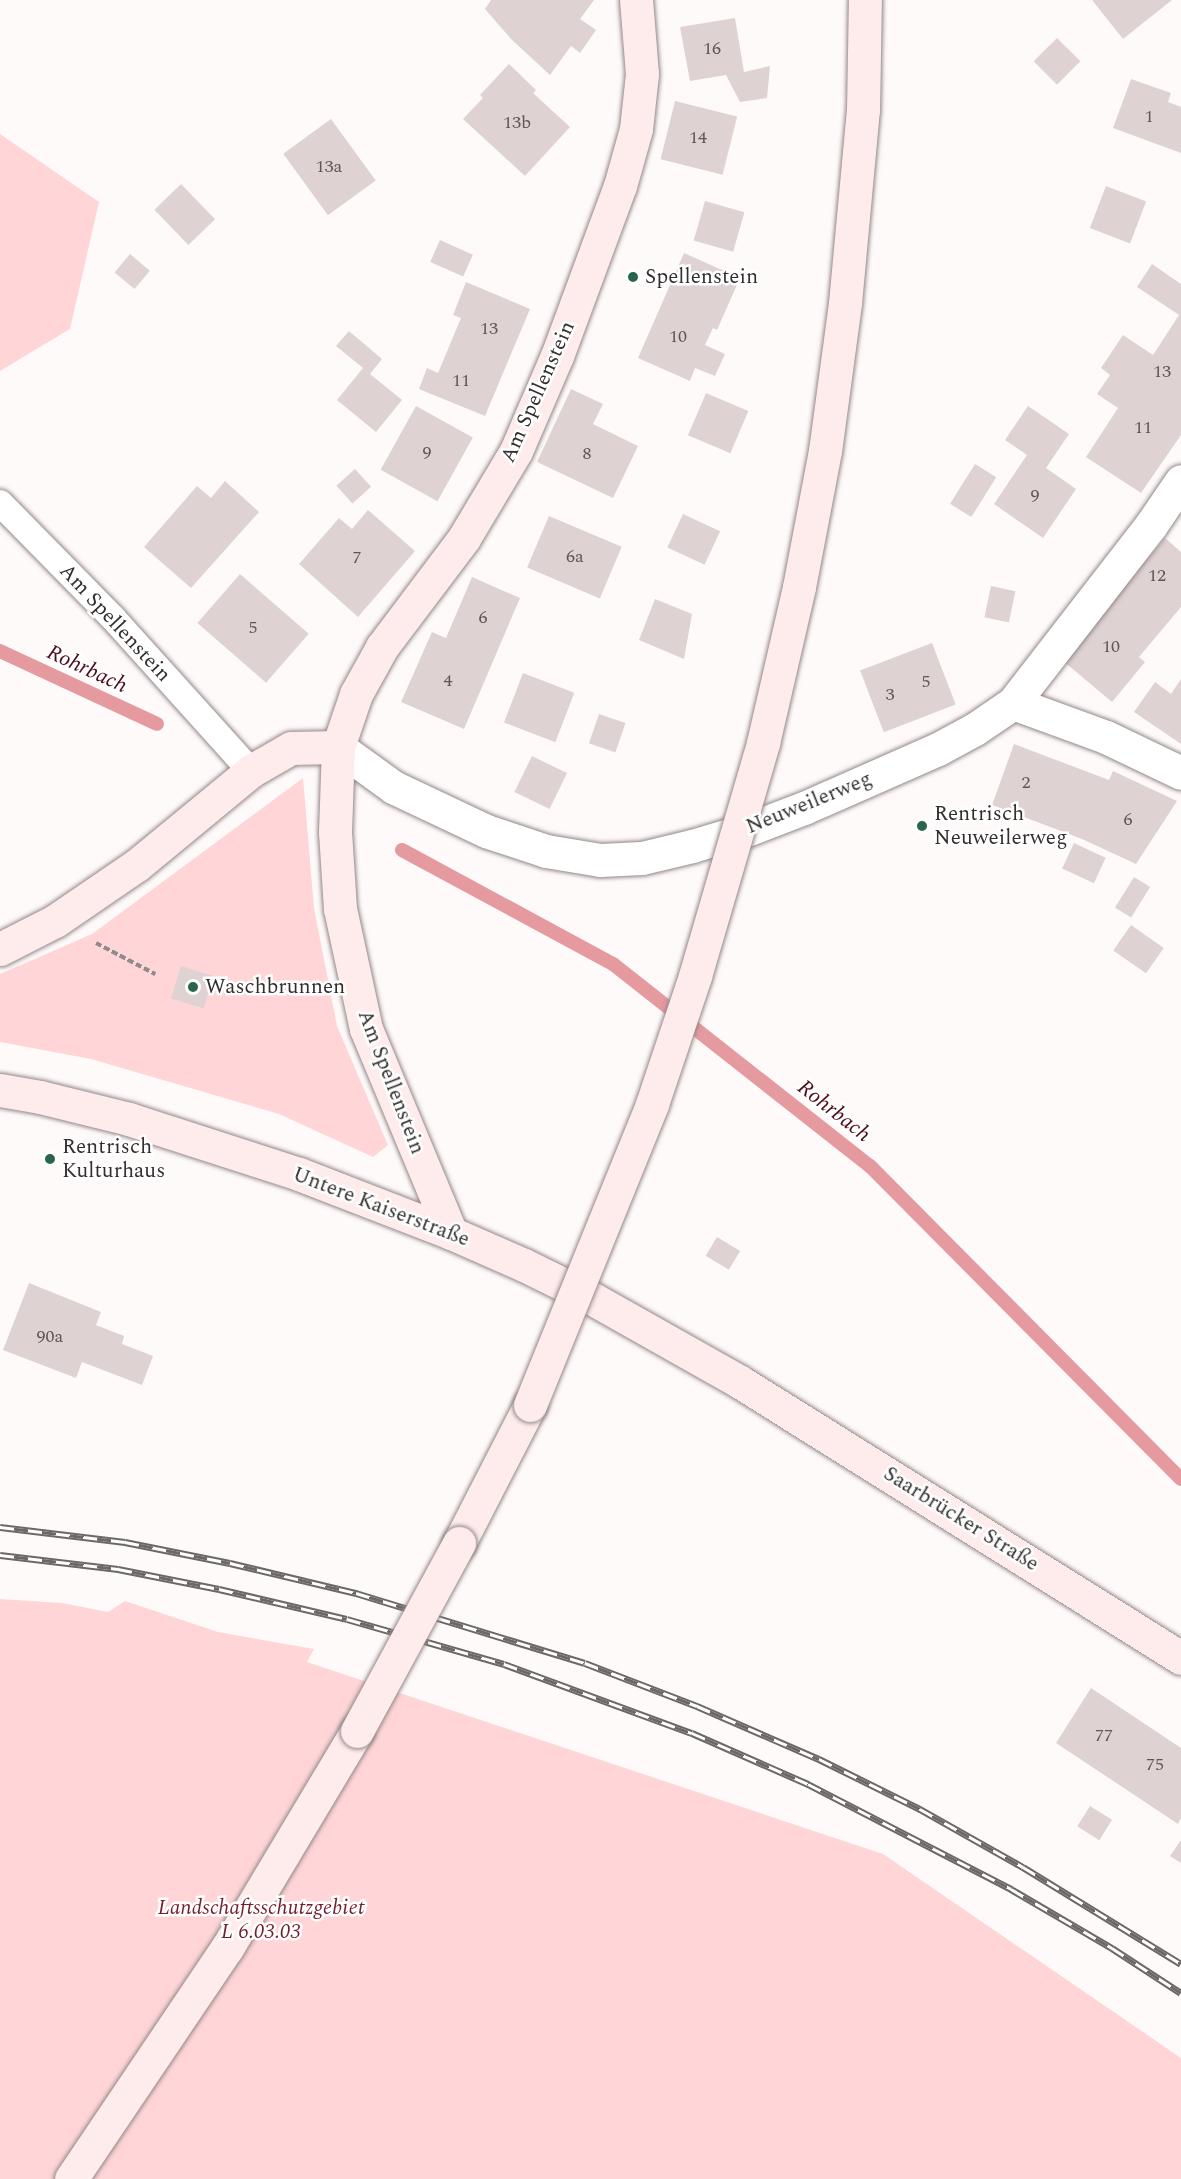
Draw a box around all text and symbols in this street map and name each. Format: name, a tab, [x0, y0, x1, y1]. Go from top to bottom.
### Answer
house number: 16	[703, 38, 721, 60]
house number: 1	[1145, 106, 1153, 128]
house number: 13b	[503, 112, 531, 134]
house number: 14	[689, 127, 707, 149]
house number: 13a	[316, 156, 342, 178]
place label: Spellenstein	[645, 264, 758, 290]
marker: Spellenstein	[626, 270, 640, 284]
street label: Am Spellenstein	[496, 317, 580, 467]
house number: 13	[480, 318, 498, 340]
house number: 10	[669, 326, 687, 348]
house number: 13	[1153, 361, 1171, 383]
house number: 11	[452, 370, 470, 392]
house number: 11	[1134, 417, 1152, 439]
house number: 9	[423, 442, 431, 464]
house number: 8	[583, 443, 591, 465]
house number: 9	[1031, 485, 1039, 507]
house number: 6a	[566, 546, 584, 568]
house number: 7	[353, 547, 361, 569]
street label: Am Spellenstein	[54, 559, 176, 687]
house number: 12	[1148, 565, 1166, 587]
house number: 6	[479, 607, 487, 629]
house number: 5	[249, 617, 257, 639]
house number: 10	[1102, 636, 1120, 658]
water label: Rohrbach	[43, 639, 131, 699]
house number: 4	[444, 670, 452, 692]
house number: 5	[922, 671, 930, 693]
house number: 3	[886, 684, 894, 706]
street label: Neuweilerweg	[742, 766, 876, 840]
house number: 2	[1022, 772, 1030, 794]
place label: Rentrisch Neuweilerweg	[934, 801, 1067, 851]
house number: 6	[1124, 809, 1132, 831]
marker: Rentrisch Neuweilerweg	[915, 819, 929, 833]
place label: Waschbrunnen	[205, 974, 345, 1000]
marker: Waschbrunnen	[186, 980, 200, 994]
street label: Am Spellenstein	[352, 1006, 430, 1158]
water label: Rohrbach	[792, 1074, 876, 1148]
place label: Rentrisch Kulturhaus	[62, 1134, 165, 1184]
marker: Rentrisch Kulturhaus	[43, 1152, 57, 1166]
street label: Untere Kaiserstraße	[289, 1162, 473, 1252]
house number: 90a	[37, 1326, 63, 1348]
street label: Saarbrücker Straße	[879, 1461, 1043, 1577]
house number: 77	[1095, 1725, 1113, 1747]
house number: 75	[1146, 1754, 1164, 1776]
park label: Landschaftsschutzgebiet L 6.03.03	[158, 1895, 364, 1945]

